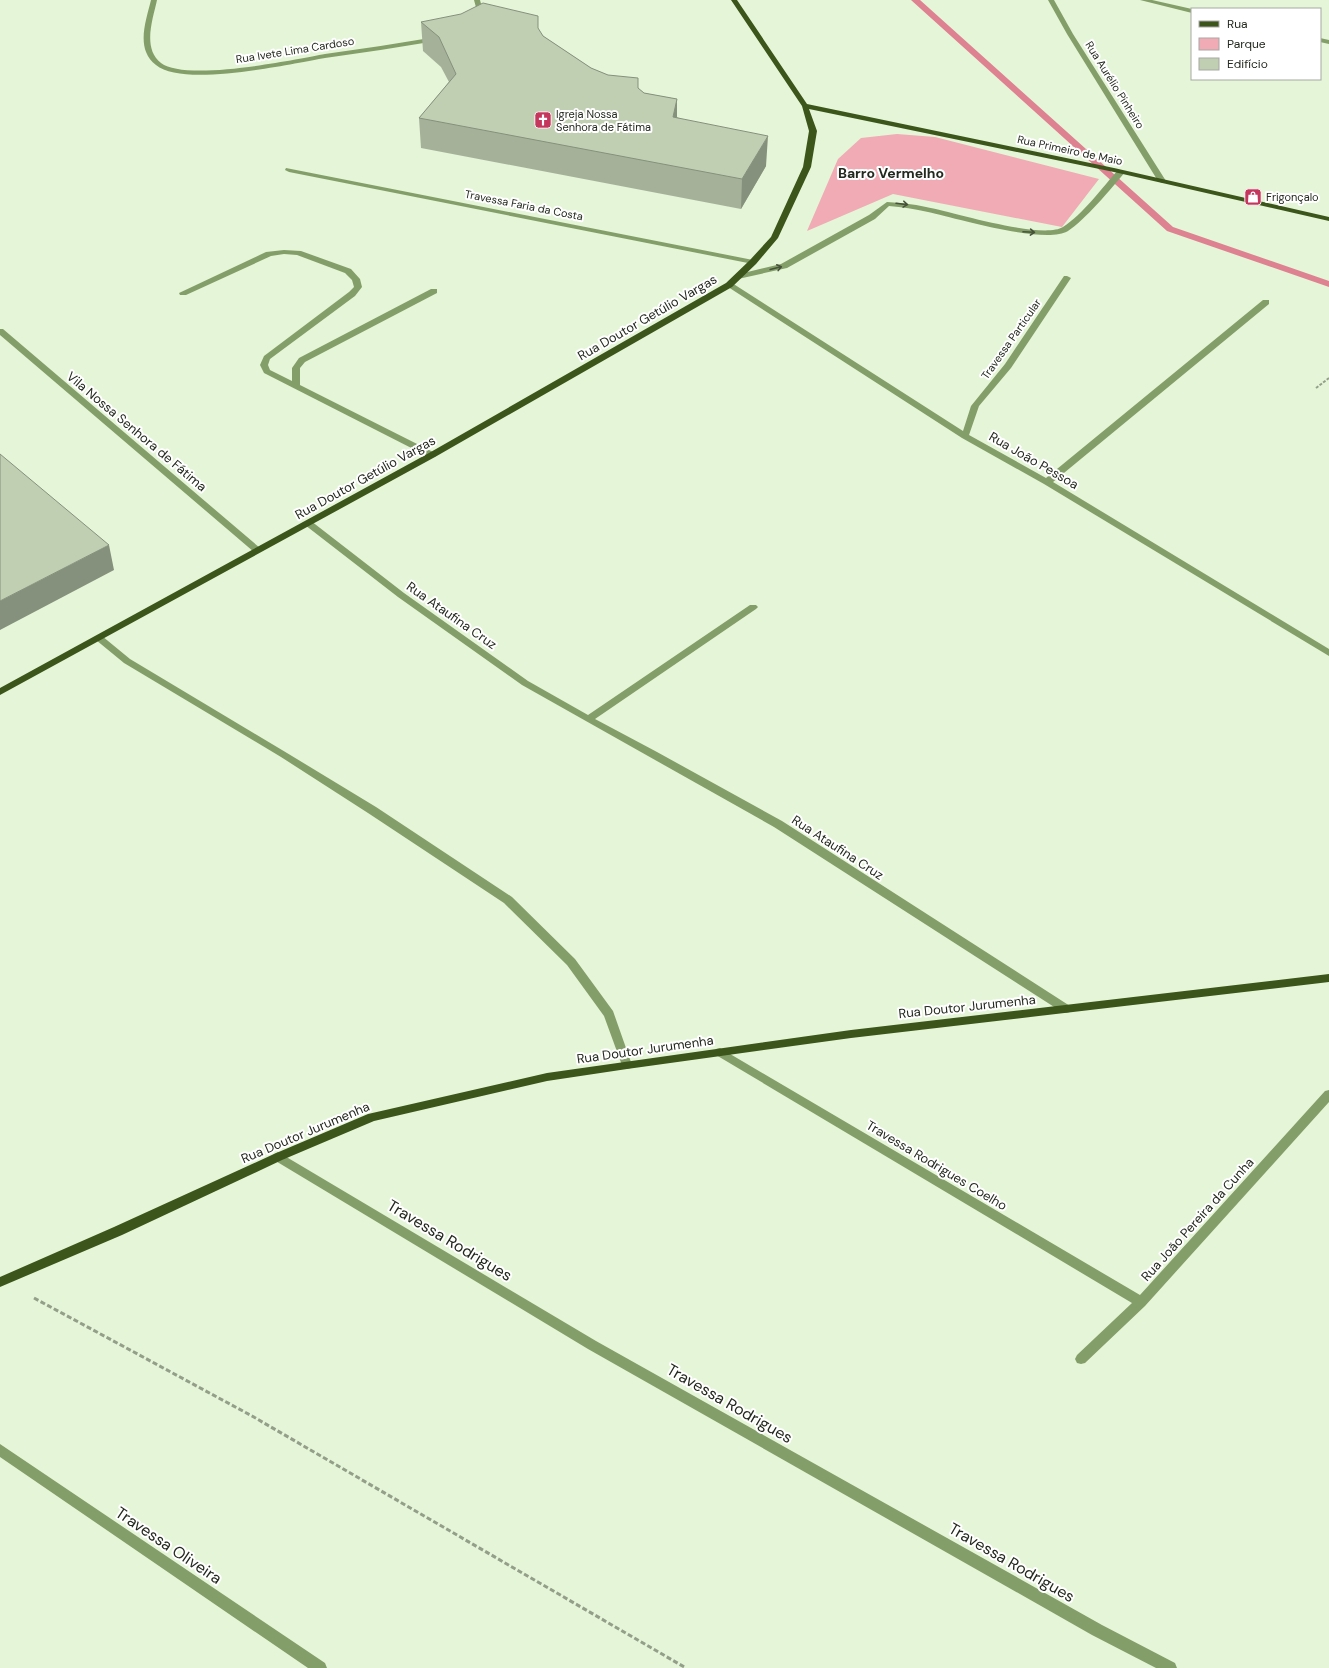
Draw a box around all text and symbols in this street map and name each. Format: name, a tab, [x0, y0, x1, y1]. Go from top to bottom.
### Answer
legend	[1191, 8, 1321, 80]
text: Rua	[1227, 16, 1248, 32]
street label: Rua Ivete Lima Cardoso	[235, 34, 355, 66]
text: Parque	[1227, 36, 1266, 52]
street label: Rua Aurélio Pinheiro	[1082, 39, 1148, 131]
text: Edifício	[1227, 56, 1268, 72]
place label: Igreja Nossa Senhora de Fátima	[556, 107, 651, 134]
church icon: Igreja Nossa Senhora de Fátima	[533, 110, 553, 130]
street label: Rua Primeiro de Maio	[1016, 132, 1124, 168]
district label: Barro Vermelho	[838, 164, 944, 182]
street label: Travessa Faria da Costa	[464, 187, 584, 223]
shop icon: Frigonçalo	[1243, 187, 1263, 207]
place label: Frigonçalo	[1266, 190, 1319, 204]
one-way arrow	[895, 201, 908, 208]
one-way arrow	[1022, 228, 1035, 235]
one-way arrow	[769, 264, 782, 271]
street label: Rua Doutor Getúlio Vargas	[575, 271, 720, 364]
street label: Travessa Particular	[978, 296, 1044, 382]
street label: Vila Nossa Senhora de Fátima	[63, 368, 210, 495]
street label: Rua João Pessoa	[986, 428, 1082, 493]
street label: Rua Doutor Getúlio Vargas	[292, 432, 438, 523]
street label: Rua Ataufina Cruz	[403, 578, 500, 653]
street label: Rua Ataufina Cruz	[789, 811, 887, 884]
street label: Rua Doutor Jurumenha	[898, 991, 1037, 1022]
street label: Rua Doutor Jurumenha	[576, 1031, 715, 1068]
street label: Rua Doutor Jurumenha	[238, 1098, 372, 1167]
street label: Travessa Rodrigues Coelho	[863, 1117, 1011, 1214]
street label: Rua João Pereira da Cunha	[1137, 1154, 1257, 1285]
street label: Travessa Rodrigues	[383, 1195, 516, 1286]
street label: Travessa Rodrigues	[663, 1359, 797, 1448]
street label: Travessa Oliveira	[111, 1502, 226, 1589]
street label: Travessa Rodrigues	[945, 1518, 1079, 1607]

